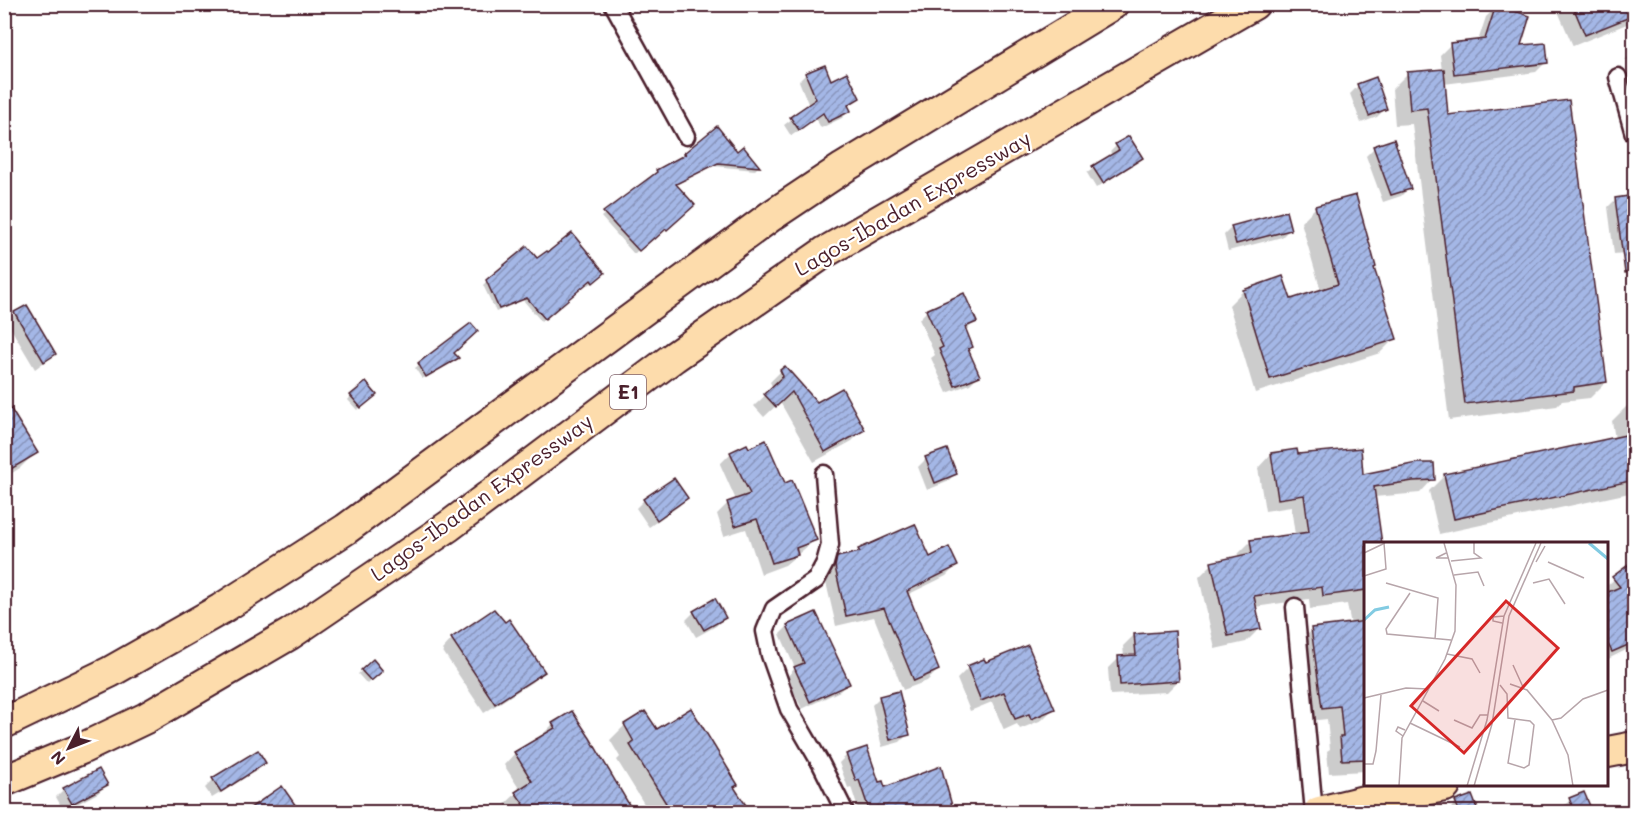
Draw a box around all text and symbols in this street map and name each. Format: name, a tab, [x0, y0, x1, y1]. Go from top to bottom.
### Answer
street label: Lagos-Ibadan Expressway	[789, 124, 1035, 281]
road number: E1	[610, 375, 646, 409]
street label: Lagos-Ibadan Expressway	[365, 407, 598, 587]
inset map	[1364, 542, 1609, 787]
north arrow	[39, 718, 99, 778]
text: N	[46, 747, 69, 770]

